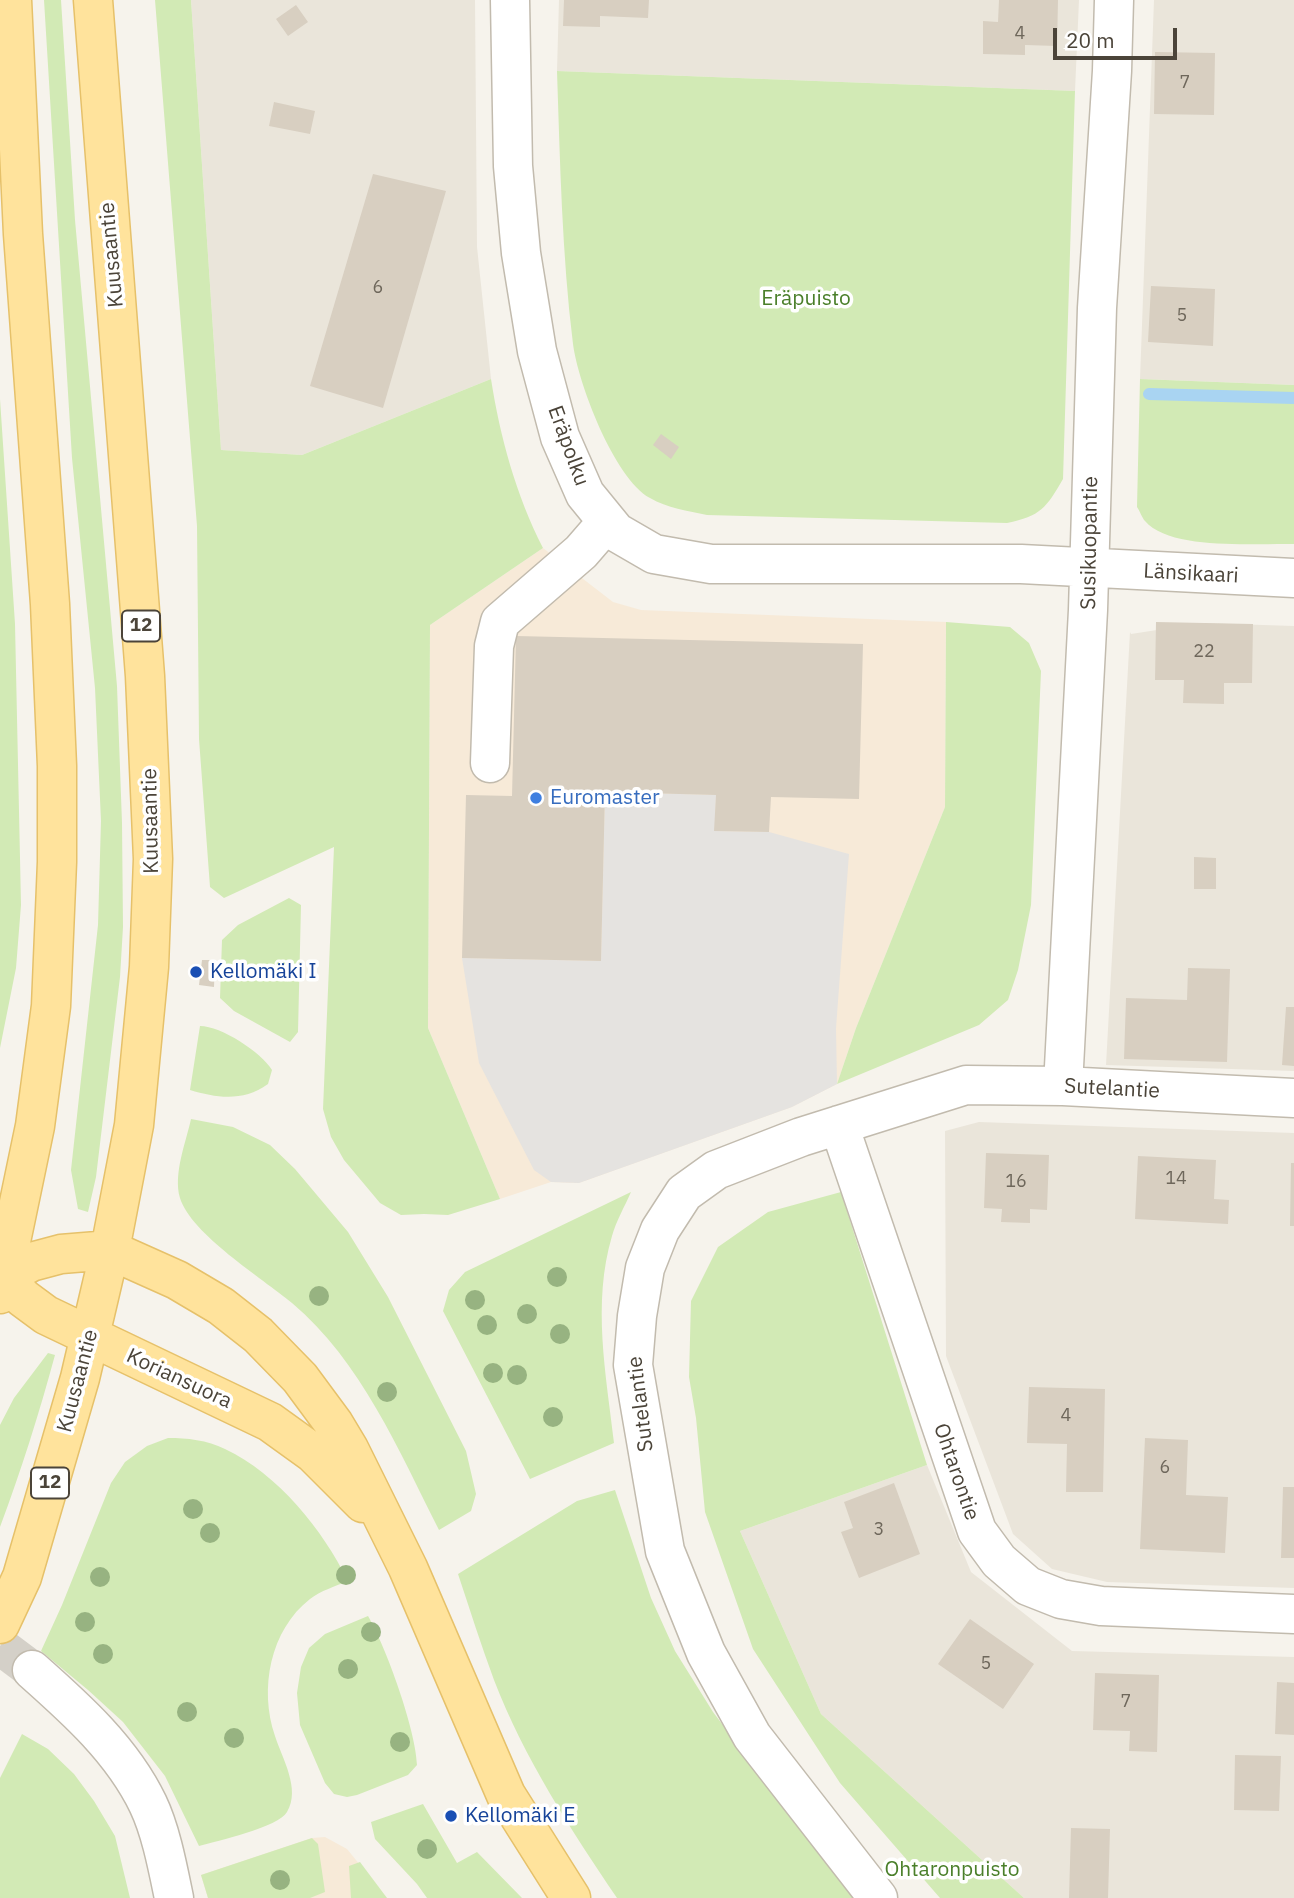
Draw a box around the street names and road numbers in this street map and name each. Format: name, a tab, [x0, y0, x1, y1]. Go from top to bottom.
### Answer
street label: Kuusaantie	[95, 201, 129, 309]
street label: Eräpolku	[542, 402, 594, 490]
street label: Susikuopantie	[1076, 476, 1104, 610]
street label: Länsikaari	[1143, 559, 1239, 589]
road number: 12	[122, 610, 160, 642]
street label: Kuusaantie	[137, 768, 165, 874]
street label: Sutelantie	[1063, 1074, 1161, 1104]
street label: Kuusaantie	[52, 1327, 104, 1435]
street label: Koriansuora	[122, 1344, 236, 1414]
street label: Sutelantie	[623, 1355, 659, 1453]
street label: Ohtarontie	[928, 1420, 984, 1524]
road number: 12	[31, 1468, 69, 1498]

